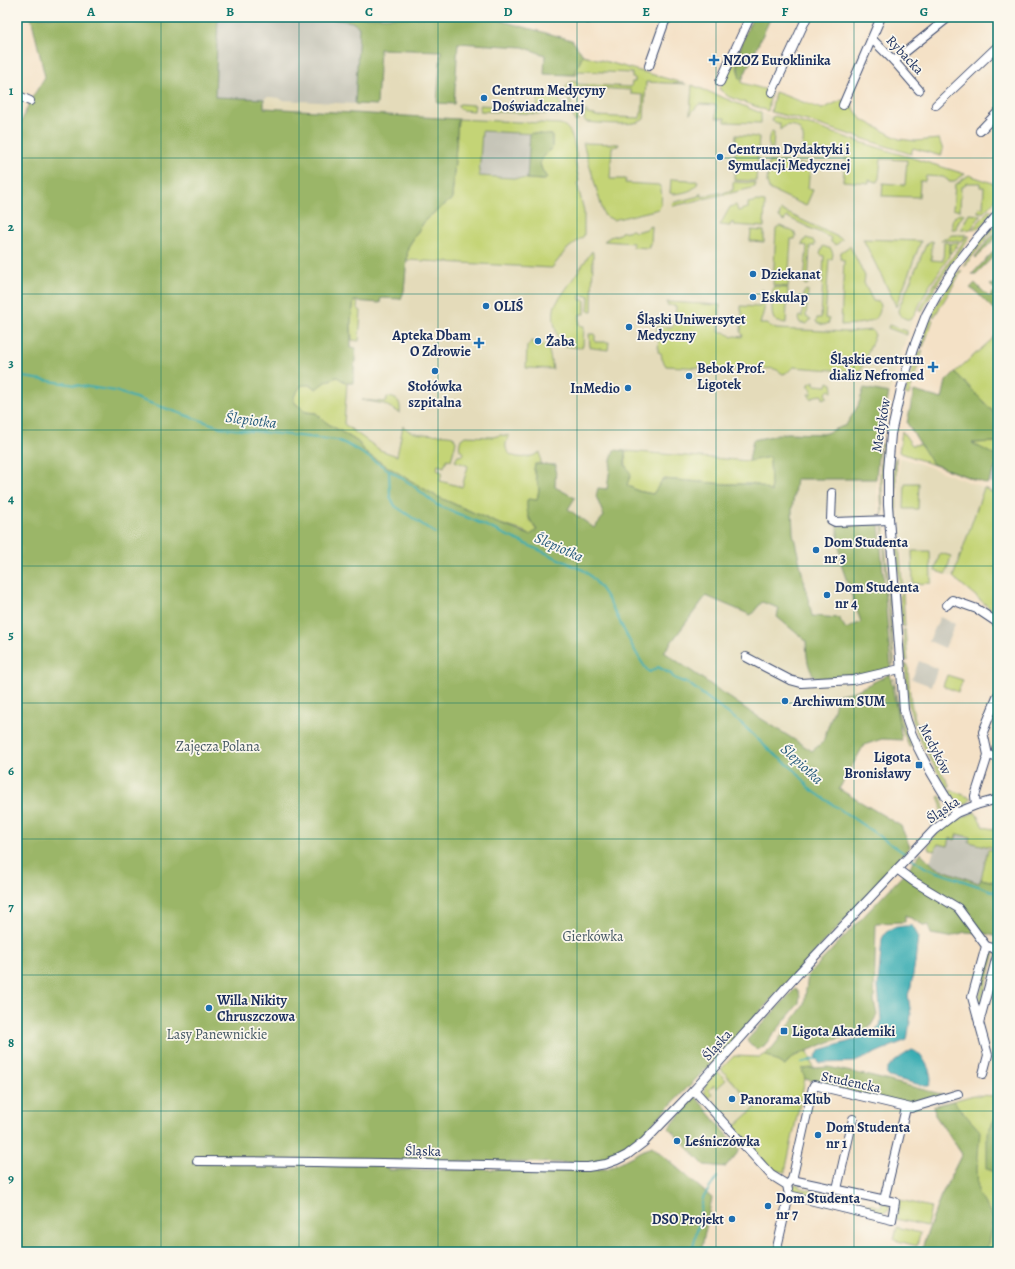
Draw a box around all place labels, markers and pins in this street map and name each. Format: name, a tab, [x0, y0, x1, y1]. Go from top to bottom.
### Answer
place label: NZOZ Euroklinika	[723, 51, 831, 70]
marker: NZOZ Euroklinika	[708, 54, 720, 66]
place label: Centrum Medycyny Doświadczalnej	[492, 81, 606, 116]
marker: Centrum Medycyny Doświadczalnej	[479, 93, 489, 103]
place label: Centrum Dydaktyki i Symulacji Medycznej	[728, 140, 851, 175]
marker: Centrum Dydaktyki i Symulacji Medycznej	[715, 152, 725, 162]
place label: Dziekanat	[761, 265, 821, 284]
marker: Dziekanat	[748, 269, 758, 279]
place label: Eskulap	[761, 288, 808, 307]
marker: Eskulap	[748, 292, 758, 302]
place label: OLIŚ	[494, 297, 523, 316]
marker: OLIŚ	[481, 301, 491, 311]
place label: Śląski Uniwersytet Medyczny	[637, 310, 746, 345]
marker: Śląski Uniwersytet Medyczny	[624, 322, 634, 332]
place label: Apteka Dbam O Zdrowie	[391, 326, 472, 361]
place label: Żaba	[546, 332, 575, 351]
marker: Żaba	[533, 336, 543, 346]
marker: Apteka Dbam O Zdrowie	[474, 338, 484, 348]
place label: Śląskie centrum dializ Nefromed	[829, 350, 924, 385]
place label: Bebok Prof. Ligotek	[697, 359, 765, 394]
marker: Śląskie centrum dializ Nefromed	[927, 361, 939, 373]
marker: Stołówka szpitalna	[430, 366, 440, 376]
marker: Bebok Prof. Ligotek	[684, 371, 694, 381]
place label: Stołówka szpitalna	[408, 377, 463, 412]
place label: InMedio	[570, 379, 620, 398]
marker: InMedio	[623, 383, 633, 393]
place label: Dom Studenta nr 3	[824, 533, 908, 568]
marker: Dom Studenta nr 3	[811, 545, 821, 555]
place label: Dom Studenta nr 4	[835, 578, 919, 613]
marker: Dom Studenta nr 4	[822, 590, 832, 600]
place label: Archiwum SUM	[792, 692, 886, 711]
marker: Archiwum SUM	[780, 696, 790, 706]
place label: Ligota Bronisławy	[844, 748, 911, 783]
marker: Ligota Bronisławy	[914, 760, 924, 770]
place label: Willa Nikity Chruszczowa	[216, 991, 295, 1026]
marker: Willa Nikity Chruszczowa	[204, 1003, 214, 1013]
place label: Ligota Akademiki	[792, 1022, 895, 1041]
marker: Ligota Akademiki	[779, 1026, 789, 1036]
place label: Panorama Klub	[740, 1090, 831, 1109]
marker: Panorama Klub	[727, 1094, 737, 1104]
place label: Dom Studenta nr 1	[826, 1118, 910, 1153]
marker: Dom Studenta nr 1	[813, 1130, 823, 1140]
place label: Leśniczówka	[685, 1132, 760, 1151]
marker: Leśniczówka	[672, 1136, 682, 1146]
place label: Dom Studenta nr 7	[776, 1189, 860, 1224]
marker: Dom Studenta nr 7	[763, 1201, 773, 1211]
place label: DSO Projekt	[652, 1210, 724, 1229]
marker: DSO Projekt	[727, 1214, 737, 1224]

